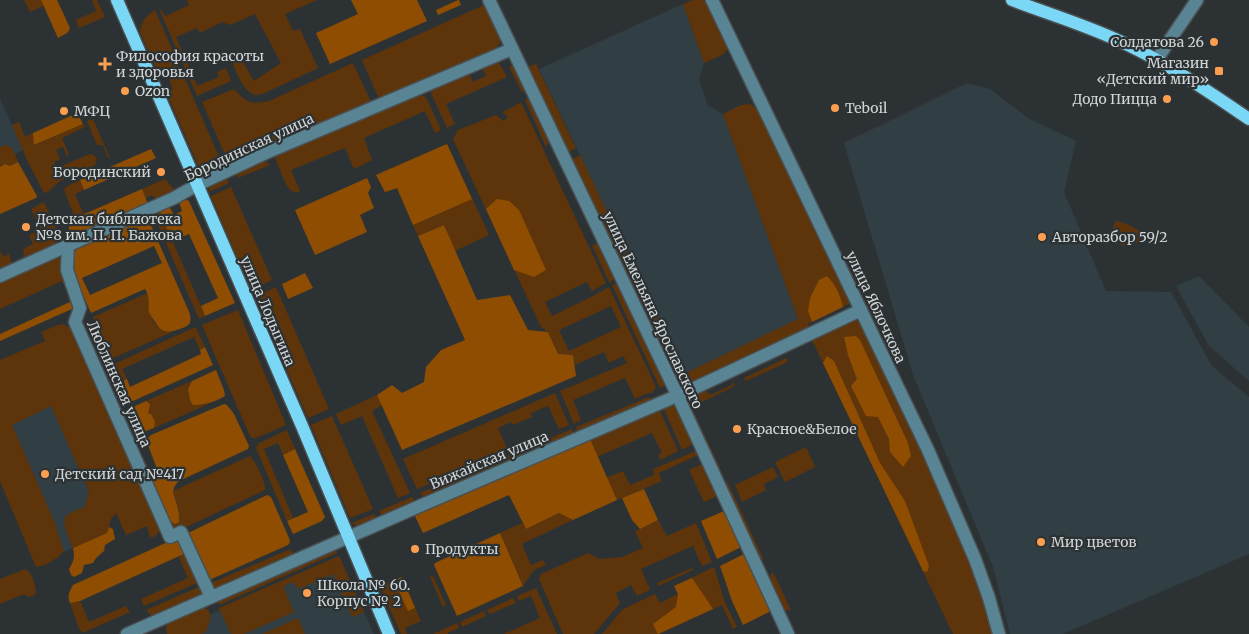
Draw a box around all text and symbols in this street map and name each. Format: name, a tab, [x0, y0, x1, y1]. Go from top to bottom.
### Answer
place label: Солдатова 26	[1110, 33, 1204, 51]
marker: Солдатова 26	[1208, 36, 1220, 48]
place label: Философия красоты и здоровья	[116, 47, 264, 81]
place label: Магазин «Детский мир»	[1096, 54, 1209, 88]
marker: Философия красоты и здоровья	[98, 57, 112, 71]
marker: Магазин «Детский мир»	[1213, 65, 1225, 77]
place label: Ozon	[135, 82, 170, 100]
marker: Ozon	[119, 85, 131, 97]
place label: Додо Пицца	[1072, 90, 1157, 108]
marker: Додо Пицца	[1161, 93, 1173, 105]
place label: Teboil	[845, 99, 888, 117]
place label: МФЦ	[74, 102, 110, 120]
marker: Teboil	[829, 102, 841, 114]
marker: МФЦ	[58, 105, 70, 117]
street label: Бородинская улица	[181, 109, 317, 185]
place label: Бородинский	[53, 163, 151, 181]
marker: Бородинский	[155, 166, 167, 178]
street label: улица Емельяна Ярославского	[599, 208, 707, 412]
place label: Детская библиотека №8 им. П. П. Бажова	[36, 210, 183, 244]
marker: Детская библиотека №8 им. П. П. Бажова	[20, 221, 32, 233]
place label: Авторазбор 59/2	[1051, 228, 1168, 246]
marker: Авторазбор 59/2	[1036, 231, 1048, 243]
street label: улица Яблочкова	[842, 248, 910, 366]
street label: улица Лодыгина	[237, 253, 300, 369]
street label: Люблинская улица	[83, 318, 155, 451]
place label: Красное&Белое	[747, 420, 857, 438]
marker: Красное&Белое	[731, 423, 743, 435]
street label: Вижайская улица	[427, 427, 551, 493]
place label: Детский сад №417	[55, 465, 184, 483]
marker: Детский сад №417	[39, 468, 51, 480]
place label: Мир цветов	[1051, 533, 1137, 551]
marker: Мир цветов	[1035, 536, 1047, 548]
place label: Продукты	[425, 540, 499, 558]
marker: Продукты	[409, 543, 421, 555]
place label: Школа № 60. Корпус № 2	[317, 576, 410, 610]
marker: Школа № 60. Корпус № 2	[301, 587, 313, 599]

